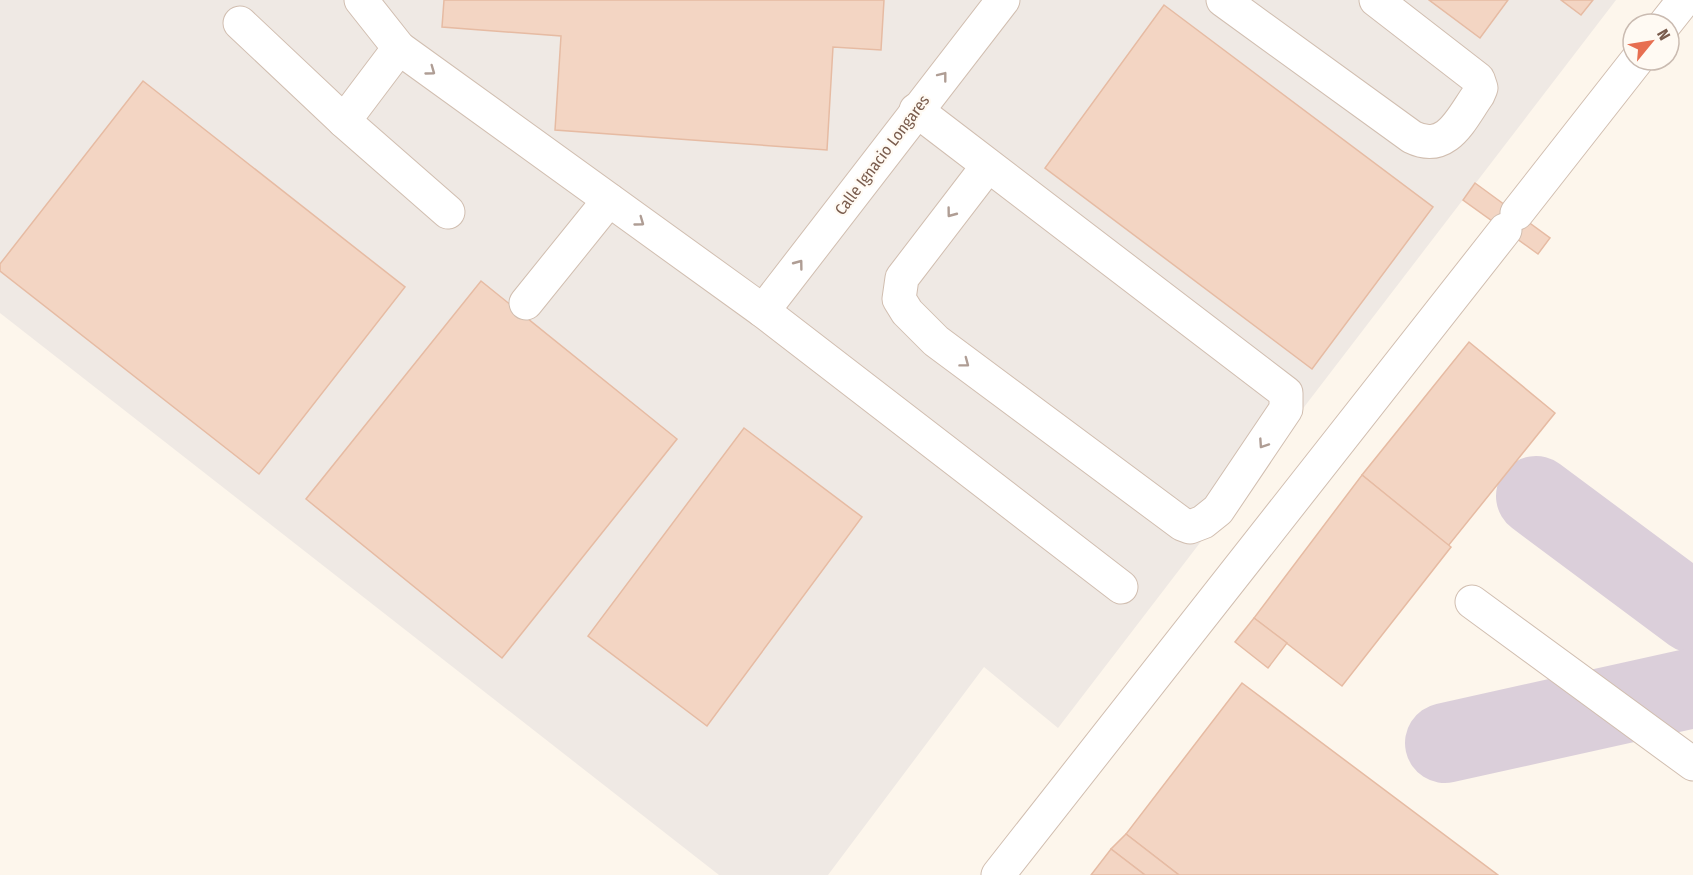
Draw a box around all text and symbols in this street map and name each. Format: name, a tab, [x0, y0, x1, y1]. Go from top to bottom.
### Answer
north arrow	[1621, 12, 1681, 72]
text: N	[1653, 26, 1674, 44]
one-way arrow	[425, 64, 436, 75]
one-way arrow	[935, 72, 946, 83]
street label: Calle Ignacio Longares	[831, 91, 933, 219]
one-way arrow	[948, 207, 959, 218]
one-way arrow	[634, 215, 645, 226]
one-way arrow	[791, 260, 802, 271]
one-way arrow	[958, 355, 969, 366]
one-way arrow	[1259, 437, 1270, 448]

